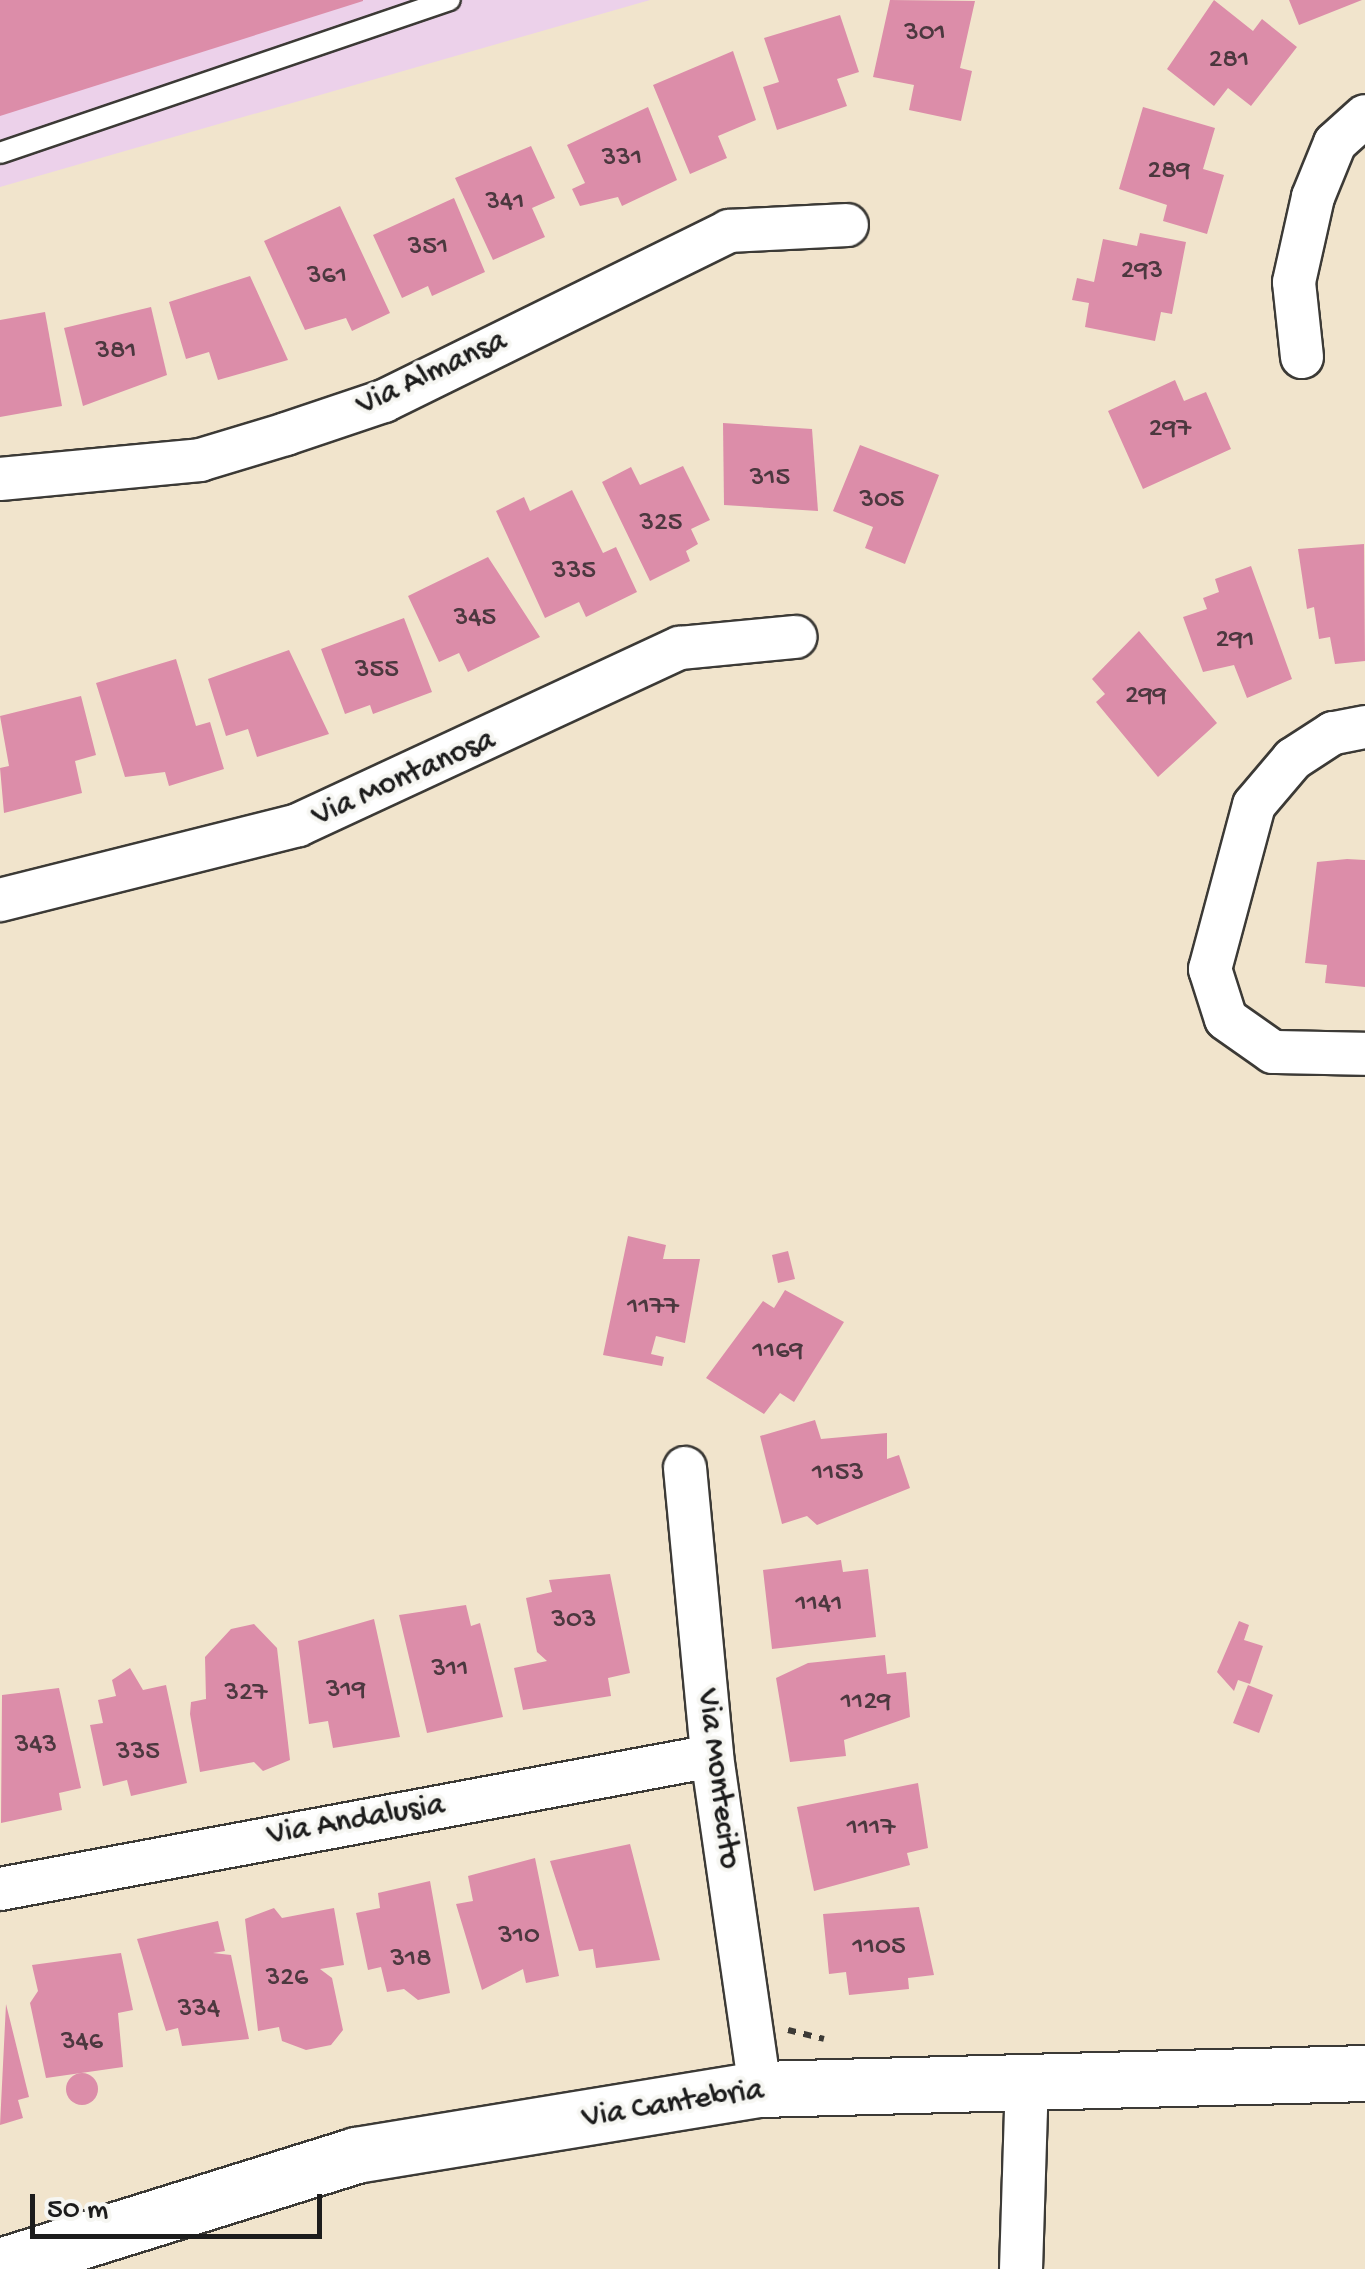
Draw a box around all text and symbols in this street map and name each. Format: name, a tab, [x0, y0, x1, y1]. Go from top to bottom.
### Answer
house number: 301	[904, 17, 946, 51]
house number: 281	[1209, 44, 1249, 78]
house number: 331	[602, 142, 642, 176]
house number: 289	[1147, 155, 1191, 189]
house number: 341	[485, 186, 525, 220]
house number: 351	[408, 231, 448, 265]
house number: 293	[1121, 255, 1163, 289]
house number: 361	[307, 260, 347, 294]
street label: Via Almansa	[351, 323, 513, 425]
house number: 381	[95, 335, 137, 369]
house number: 297	[1149, 413, 1191, 447]
house number: 315	[750, 462, 790, 496]
house number: 305	[859, 484, 905, 518]
house number: 325	[640, 507, 682, 541]
house number: 335	[552, 555, 596, 589]
house number: 345	[454, 602, 496, 636]
house number: 291	[1215, 624, 1255, 658]
house number: 355	[355, 654, 399, 688]
house number: 299	[1125, 680, 1167, 714]
street label: Via Montanosa	[307, 722, 501, 836]
house number: 1177	[627, 1291, 679, 1325]
house number: 1169	[753, 1335, 803, 1369]
house number: 1153	[812, 1457, 864, 1491]
house number: 1141	[795, 1588, 843, 1622]
house number: 303	[552, 1604, 596, 1638]
house number: 311	[431, 1653, 469, 1687]
house number: 319	[326, 1674, 366, 1708]
house number: 327	[225, 1677, 267, 1711]
house number: 1129	[841, 1686, 891, 1720]
street label: Via Montecito	[687, 1687, 747, 1871]
house number: 343	[15, 1729, 57, 1763]
house number: 335	[116, 1736, 160, 1770]
street label: Via Andalusia	[264, 1787, 448, 1855]
house number: 1117	[847, 1812, 895, 1846]
house number: 310	[498, 1920, 540, 1954]
house number: 1105	[852, 1931, 906, 1965]
house number: 318	[390, 1943, 432, 1977]
house number: 326	[266, 1962, 308, 1996]
house number: 334	[178, 1993, 220, 2027]
house number: 346	[61, 2026, 103, 2060]
street label: Via Cantebria	[580, 2072, 766, 2138]
scale bar	[35, 2174, 328, 2236]
text: 50 m	[47, 2194, 108, 2229]

